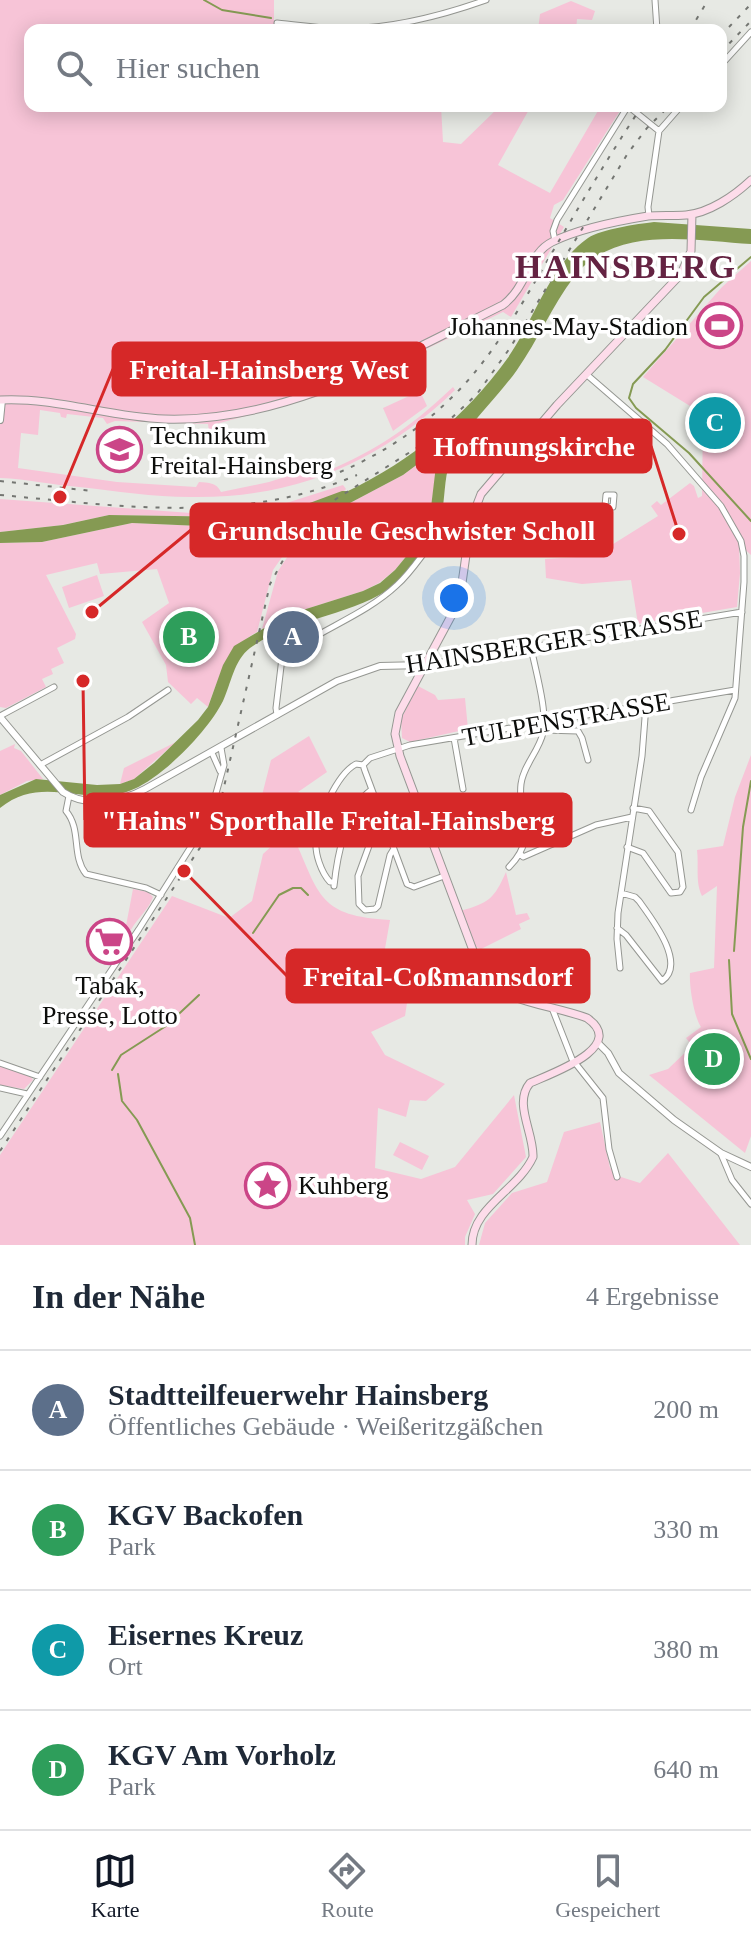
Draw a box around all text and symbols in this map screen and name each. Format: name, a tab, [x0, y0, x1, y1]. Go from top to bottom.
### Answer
search box	[24, 24, 727, 112]
icon: search	[52, 46, 96, 90]
text: Hier suchen	[116, 51, 260, 84]
district label: HAINSBERG	[515, 248, 737, 285]
sports icon: Johannes-May-Stadion	[695, 302, 743, 350]
place label: Johannes-May-Stadion	[448, 312, 688, 341]
callout: Freital-Hainsberg West	[113, 343, 425, 395]
text: Freital-Hainsberg West	[129, 354, 410, 385]
pin: C	[689, 393, 741, 453]
callout: Hoffnungskirche	[417, 420, 651, 472]
place label: Technikum Freital-Hainsberg	[150, 421, 333, 480]
school or university icon: Technikum Freital-Hainsberg	[95, 426, 143, 474]
text: Hoffnungskirche	[433, 431, 635, 462]
callout: Grundschule Geschwister Scholl	[191, 504, 612, 556]
text: Grundschule Geschwister Scholl	[207, 515, 595, 546]
your location	[434, 578, 474, 618]
street label: HAINSBERGER STRASSE	[404, 604, 704, 679]
pin: B	[163, 607, 215, 667]
pin: A	[267, 607, 319, 667]
street label: TULPENSTRASSE	[460, 687, 672, 752]
callout: "Hains" Sporthalle Freital-Hainsberg	[85, 794, 571, 846]
text: "Hains" Sporthalle Freital-Hainsberg	[101, 805, 555, 836]
supermarket icon: Tabak, Presse, Lotto	[86, 918, 134, 966]
callout: Freital-Coßmannsdorf	[287, 950, 589, 1002]
text: Freital-Coßmannsdorf	[303, 961, 574, 992]
place label: Tabak, Presse, Lotto	[42, 971, 178, 1030]
pin: D	[688, 1029, 740, 1089]
place icon: Kuhberg	[243, 1161, 291, 1209]
place label: Kuhberg	[298, 1171, 389, 1200]
text: In der Nähe	[32, 1278, 205, 1315]
text: 4 Ergebnisse	[586, 1282, 719, 1311]
text: Stadtteilfeuerwehr Hainsberg	[108, 1378, 488, 1411]
text: A	[49, 1395, 67, 1424]
text: 200 m	[653, 1395, 719, 1424]
text: Öffentliches Gebäude · Weißeritzgäßchen	[108, 1412, 543, 1441]
text: KGV Backofen	[108, 1498, 303, 1531]
text: B	[49, 1515, 67, 1544]
text: 330 m	[653, 1515, 719, 1544]
text: Park	[108, 1532, 156, 1561]
text: Eisernes Kreuz	[108, 1618, 303, 1651]
text: C	[49, 1635, 67, 1664]
text: 380 m	[653, 1635, 719, 1664]
text: Ort	[108, 1652, 143, 1681]
text: KGV Am Vorholz	[108, 1738, 336, 1771]
text: D	[49, 1755, 67, 1784]
text: 640 m	[653, 1755, 719, 1784]
text: Park	[108, 1772, 156, 1801]
tab: Karte	[91, 1849, 140, 1923]
tab: Route	[321, 1849, 374, 1923]
tab: Gespeichert	[555, 1849, 660, 1923]

